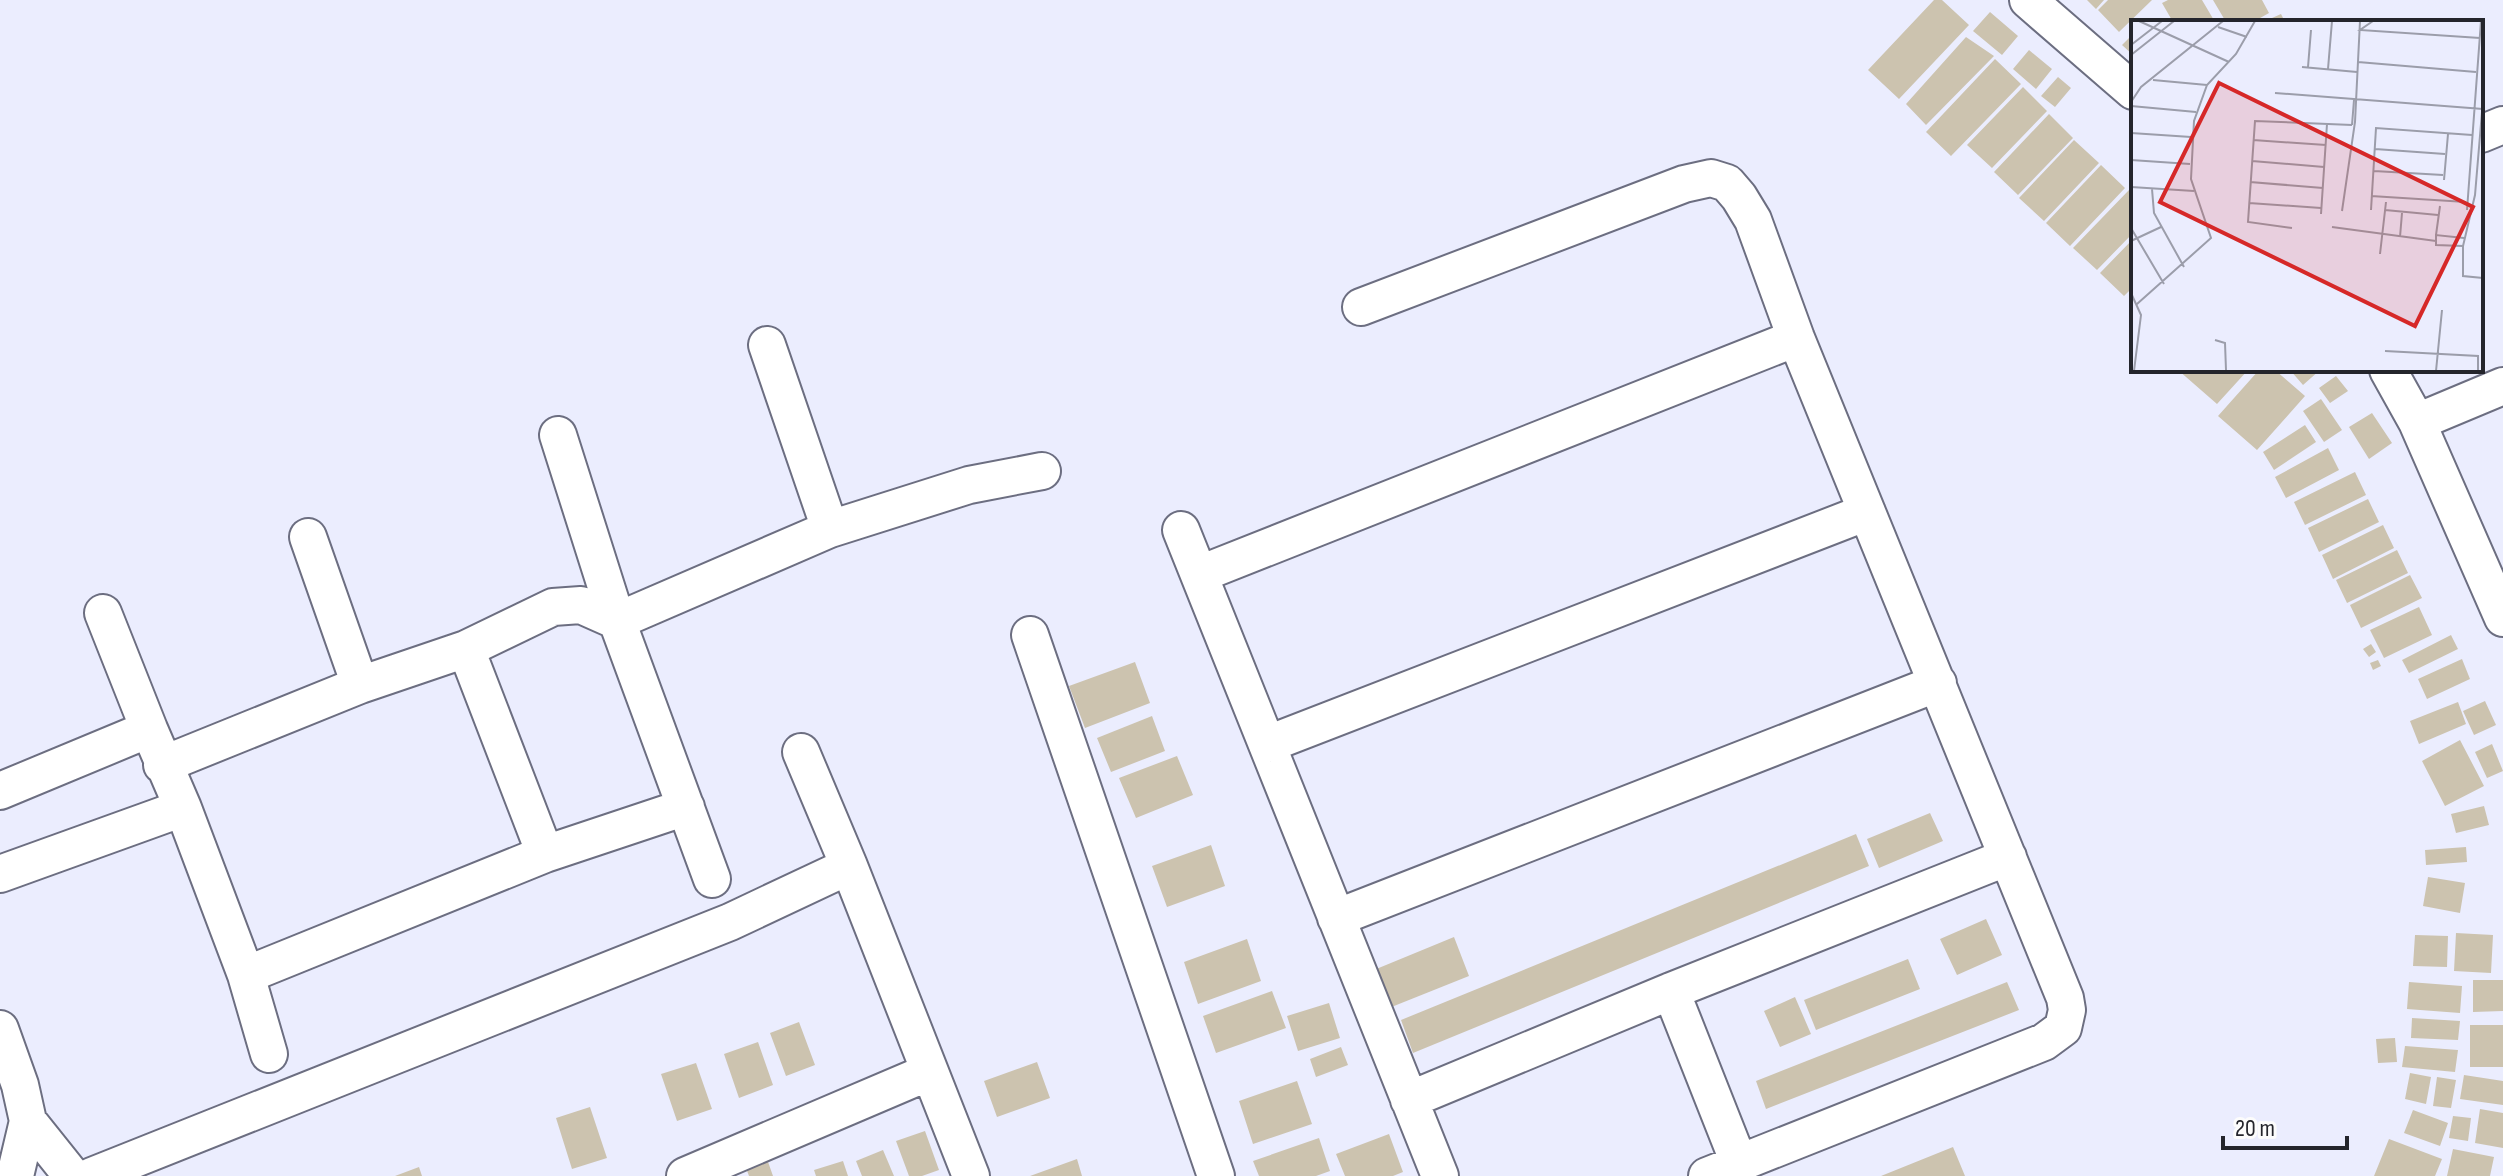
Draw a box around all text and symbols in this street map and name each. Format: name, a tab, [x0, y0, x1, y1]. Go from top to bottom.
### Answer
inset map	[2131, 20, 2483, 372]
scale bar	[2223, 1100, 2347, 1150]
text: 20 m	[2235, 1114, 2275, 1143]

